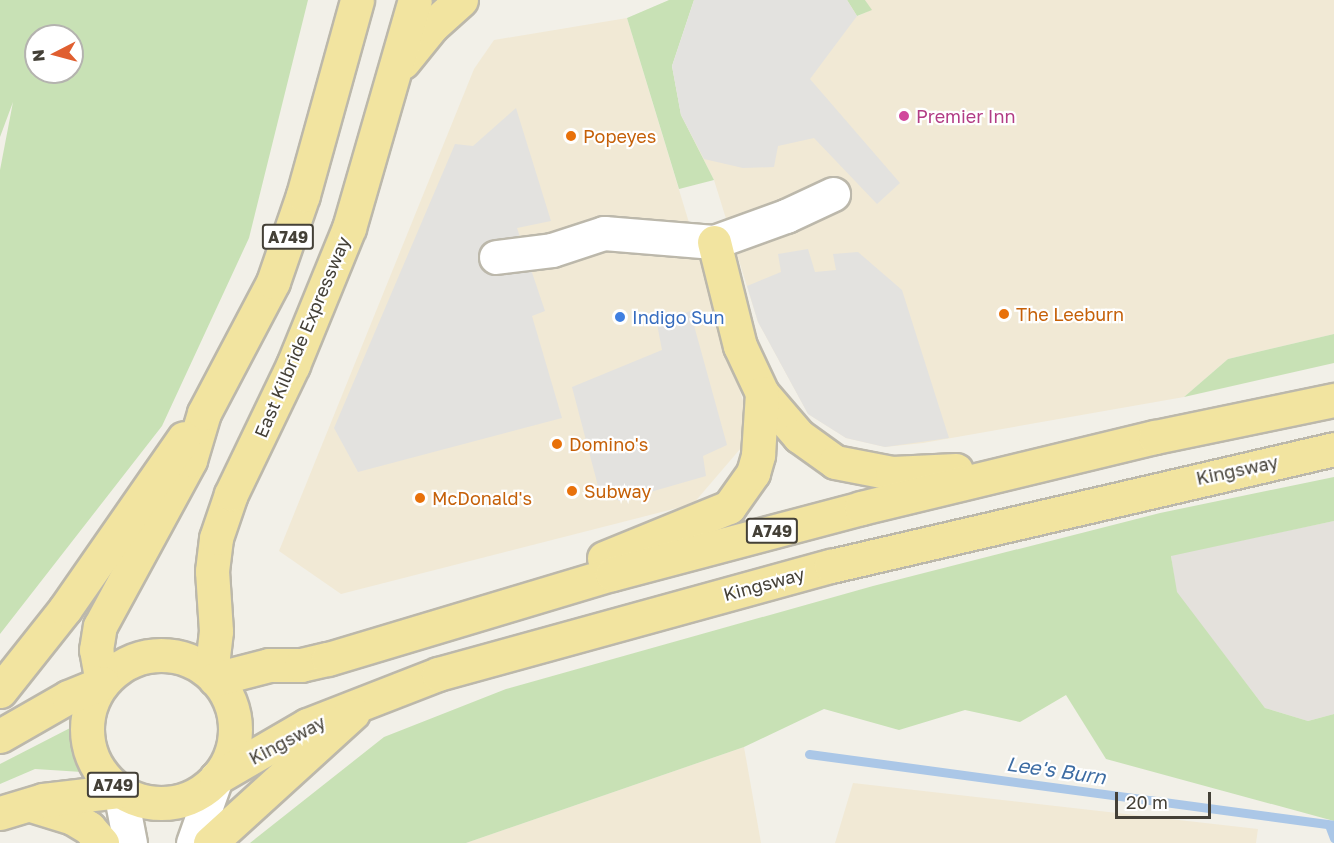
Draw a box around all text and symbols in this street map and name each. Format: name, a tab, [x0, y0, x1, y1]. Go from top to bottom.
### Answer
north arrow	[24, 24, 84, 84]
text: N	[28, 49, 49, 63]
place label: Premier Inn	[916, 105, 1016, 127]
marker: Premier Inn	[897, 109, 911, 123]
place label: Popeyes	[583, 125, 656, 147]
marker: Popeyes	[564, 129, 578, 143]
road number: A749	[261, 224, 315, 250]
street label: East Kilbride Expressway	[250, 233, 354, 441]
place label: The Leeburn	[1016, 303, 1124, 325]
place label: Indigo Sun	[632, 306, 724, 328]
marker: The Leeburn	[997, 307, 1011, 321]
marker: Indigo Sun	[613, 310, 627, 324]
place label: Domino's	[569, 433, 648, 455]
marker: Domino's	[550, 437, 564, 451]
street label: Kingsway	[1194, 451, 1280, 489]
place label: Subway	[584, 480, 651, 502]
marker: Subway	[565, 484, 579, 498]
place label: McDonald's	[432, 487, 532, 509]
marker: McDonald's	[413, 491, 427, 505]
road number: A749	[745, 518, 799, 544]
street label: Kingsway	[721, 563, 807, 605]
street label: Kingsway	[245, 711, 329, 769]
water label: Lee's Burn	[1005, 751, 1107, 789]
road number: A749	[86, 772, 140, 798]
scale bar	[1118, 780, 1214, 818]
text: 20 m	[1126, 791, 1168, 813]

